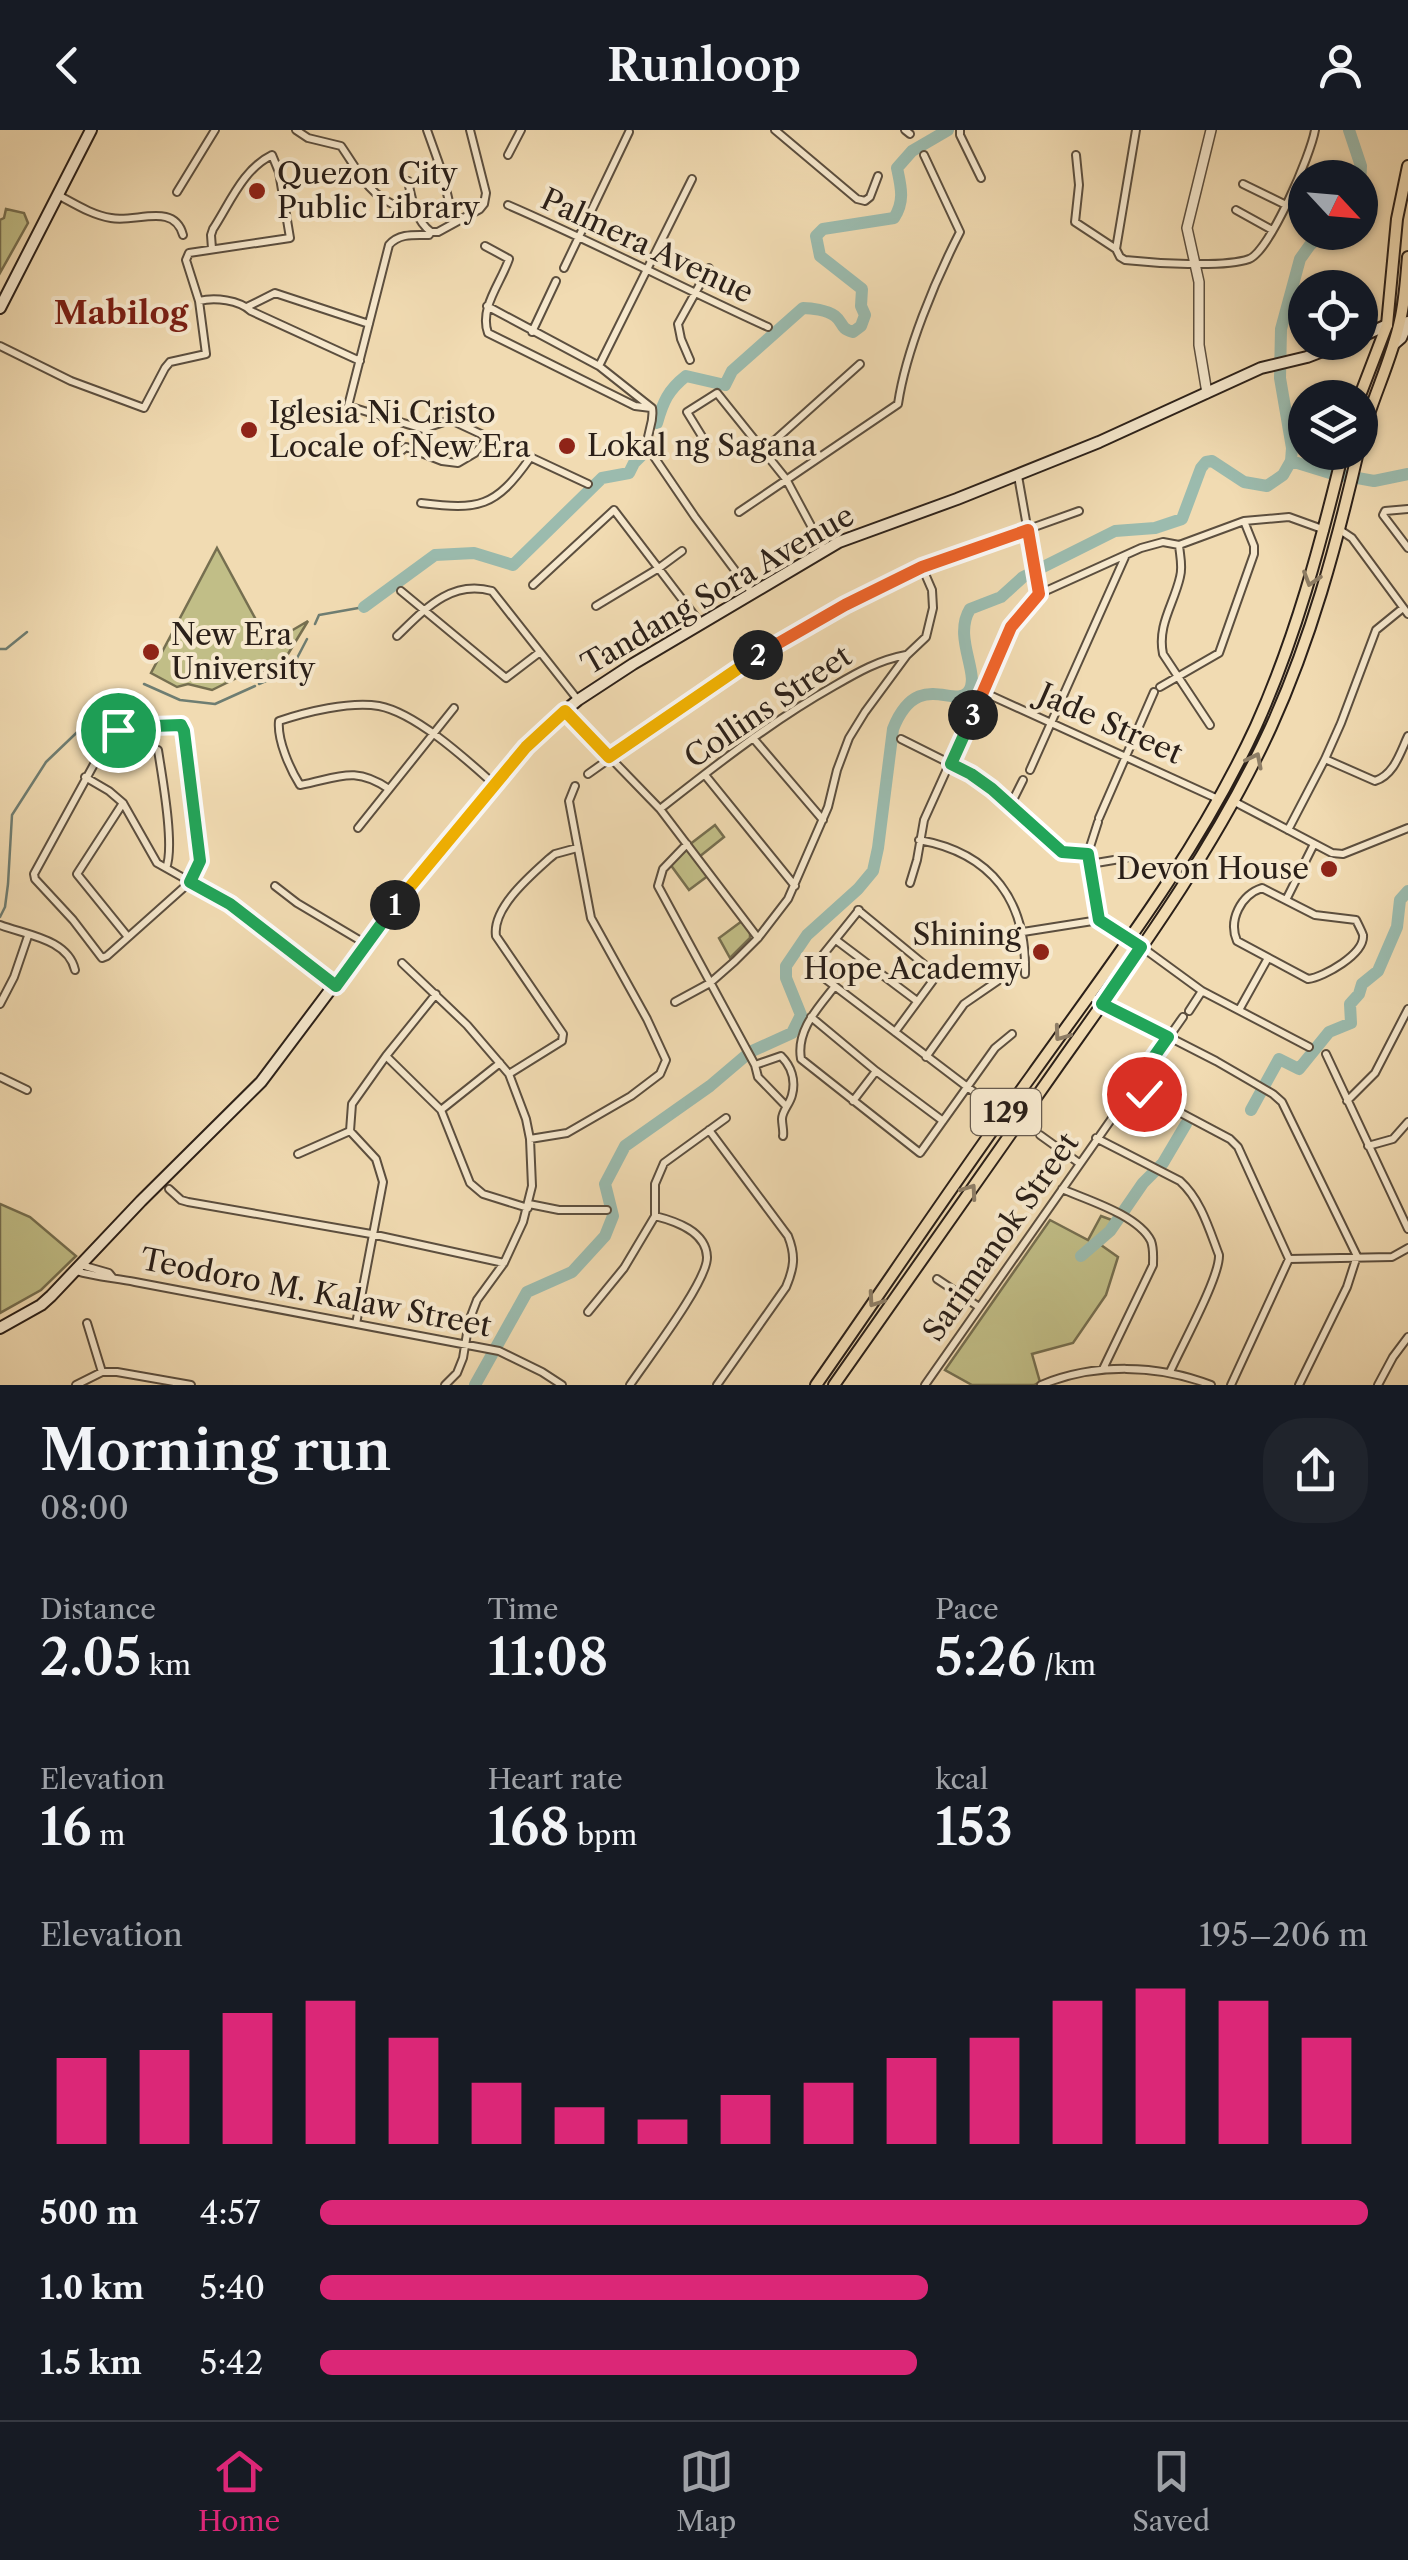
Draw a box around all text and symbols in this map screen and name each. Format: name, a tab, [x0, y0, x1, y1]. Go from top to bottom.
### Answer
text: Runloop	[607, 37, 801, 93]
icon: back	[40, 38, 95, 93]
icon: person	[1313, 38, 1368, 93]
place label: Quezon City Public Library	[277, 155, 480, 226]
north arrow	[1288, 160, 1378, 250]
map controls	[1288, 160, 1378, 470]
marker: Quezon City Public Library	[246, 180, 268, 202]
street label: Palmera Avenue	[535, 180, 759, 311]
button: locate	[1288, 270, 1378, 360]
district label: Mabilog	[54, 293, 189, 332]
button: layers	[1288, 380, 1378, 470]
place label: Iglesia Ni Cristo Locale of New Era	[269, 394, 531, 465]
marker: Iglesia Ni Cristo Locale of New Era	[238, 419, 260, 441]
place label: Lokal ng Sagana	[587, 427, 817, 464]
marker: Lokal ng Sagana	[556, 435, 578, 457]
street label: Tandang Sora Avenue	[575, 496, 861, 683]
one-way arrow	[1302, 570, 1323, 587]
place label: New Era University	[171, 616, 316, 687]
pin: 2	[733, 630, 783, 680]
street label: Collins Street	[677, 637, 859, 776]
text: 2	[750, 638, 766, 672]
marker: New Era University	[140, 641, 162, 663]
street label: Jade Street	[1029, 674, 1188, 772]
pin	[76, 688, 161, 773]
pin: 3	[948, 690, 998, 740]
text: 3	[965, 698, 981, 732]
icon: arrive	[91, 703, 146, 758]
one-way arrow	[1242, 752, 1262, 770]
place label: Devon House	[1116, 850, 1309, 887]
marker: Devon House	[1318, 858, 1340, 880]
pin: 1	[370, 880, 420, 930]
text: 1	[389, 888, 401, 922]
place label: Shining Hope Academy	[803, 916, 1021, 987]
marker: Shining Hope Academy	[1030, 941, 1052, 963]
one-way arrow	[1056, 1023, 1073, 1041]
pin	[1102, 1052, 1187, 1137]
icon: check	[1117, 1067, 1172, 1122]
road number: 129	[971, 1089, 1041, 1135]
street label: Sarimanok Street	[915, 1125, 1087, 1348]
one-way arrow	[958, 1183, 976, 1202]
street label: Teodoro M. Kalaw Street	[138, 1240, 495, 1345]
one-way arrow	[869, 1289, 887, 1307]
text: Morning run	[40, 1417, 391, 1484]
button: share	[1263, 1418, 1368, 1523]
text: 08:00	[40, 1488, 129, 1527]
text: Distance	[40, 1592, 156, 1626]
text: Time	[488, 1592, 558, 1626]
text: Pace	[935, 1592, 999, 1626]
text: 2.05	[40, 1626, 141, 1688]
text: 11:08	[488, 1626, 608, 1688]
text: 5:26	[935, 1626, 1036, 1688]
text: km	[141, 1648, 191, 1682]
text: /km	[1036, 1648, 1096, 1682]
text: Elevation	[40, 1762, 165, 1796]
text: Heart rate	[488, 1762, 623, 1796]
text: kcal	[935, 1762, 988, 1796]
text: 16	[40, 1796, 92, 1858]
text: 168	[488, 1796, 570, 1858]
text: 153	[935, 1796, 1013, 1858]
text: m	[92, 1818, 125, 1852]
text: bpm	[570, 1818, 637, 1852]
text: Elevation	[40, 1915, 183, 1954]
text: 195–206 m	[1199, 1915, 1368, 1954]
text: 500 m	[40, 2193, 138, 2232]
text: 4:57	[200, 2193, 261, 2232]
text: 1.0 km	[40, 2268, 144, 2307]
text: 5:40	[200, 2268, 265, 2307]
text: 1.5 km	[40, 2343, 142, 2382]
text: 5:42	[200, 2343, 263, 2382]
tab: Home	[198, 2444, 280, 2538]
tab: Map	[676, 2444, 736, 2538]
tab: Saved	[1132, 2444, 1210, 2538]

